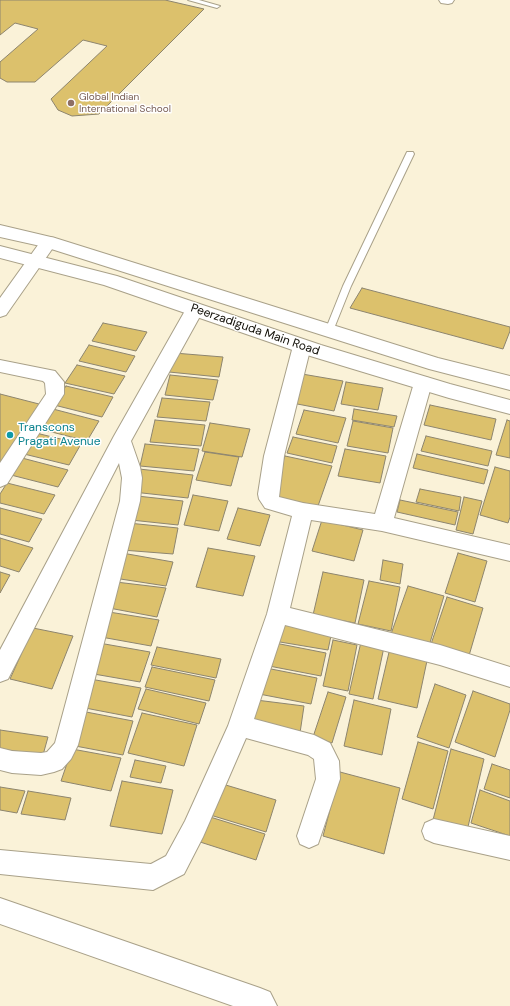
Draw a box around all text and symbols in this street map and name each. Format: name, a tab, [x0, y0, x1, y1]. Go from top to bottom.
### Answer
place label: Global Indian International School	[79, 91, 171, 114]
marker: Global Indian International School	[66, 98, 76, 108]
street label: Peerzadiguda Main Road	[189, 301, 321, 359]
place label: Transcons Pragati Avenue	[18, 421, 101, 449]
marker: Transcons Pragati Avenue	[5, 430, 15, 440]

